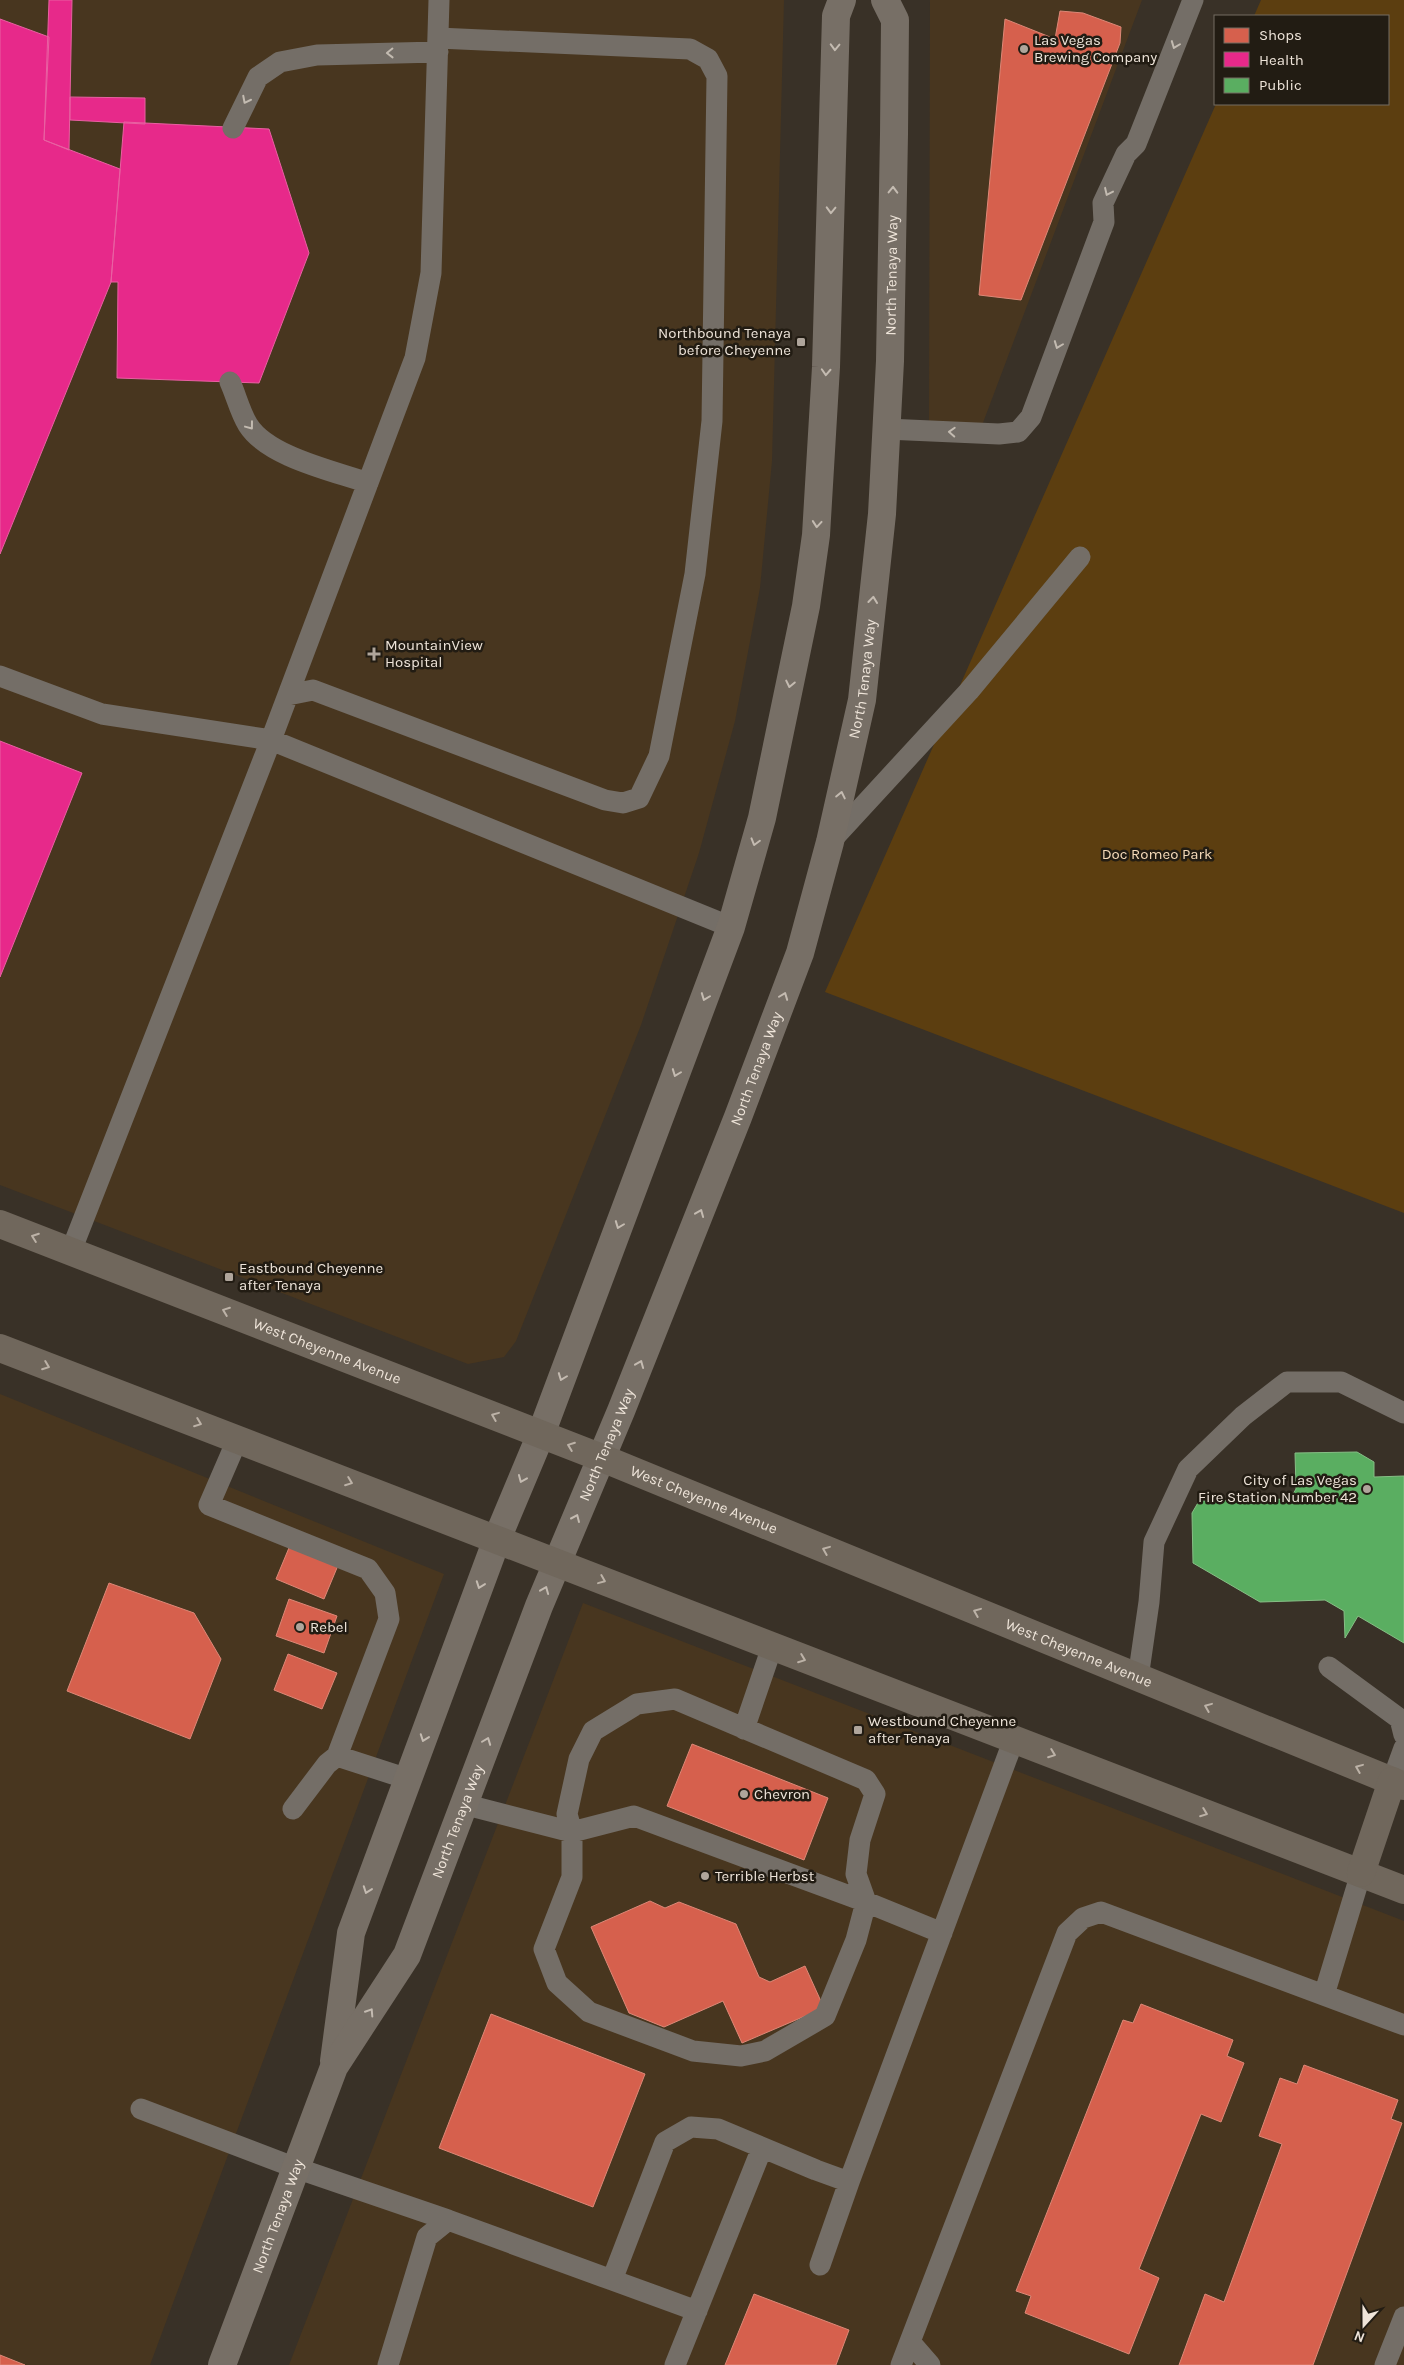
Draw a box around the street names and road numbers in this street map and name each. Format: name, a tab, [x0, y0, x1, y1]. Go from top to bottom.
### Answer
street label: North Tenaya Way	[881, 215, 902, 336]
street label: North Tenaya Way	[845, 618, 880, 740]
street label: North Tenaya Way	[727, 1009, 786, 1128]
street label: West Cheyenne Avenue	[251, 1314, 404, 1388]
street label: North Tenaya Way	[575, 1386, 638, 1504]
street label: West Cheyenne Avenue	[628, 1462, 780, 1538]
street label: West Cheyenne Avenue	[1003, 1615, 1155, 1691]
street label: North Tenaya Way	[428, 1762, 487, 1881]
street label: North Tenaya Way	[248, 2157, 308, 2276]

